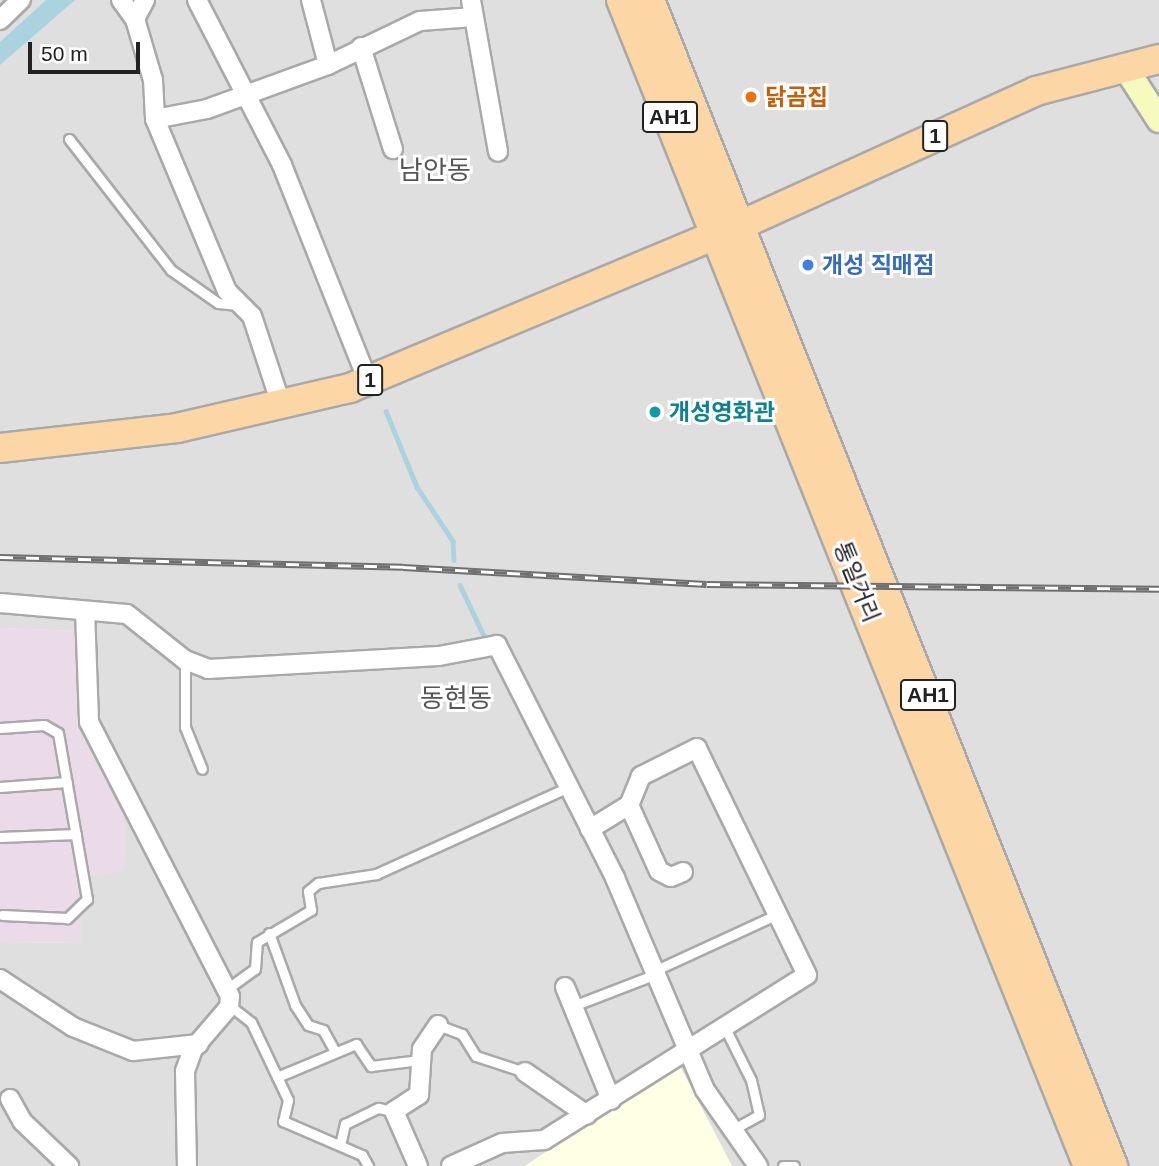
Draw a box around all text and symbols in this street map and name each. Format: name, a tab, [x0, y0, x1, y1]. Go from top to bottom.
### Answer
scale bar	[32, 28, 144, 72]
text: 50 m	[41, 42, 88, 65]
place label: 닭곰집	[765, 83, 828, 111]
marker: 닭곰집	[743, 89, 759, 105]
road number: AH1	[640, 100, 700, 134]
road number: 1	[921, 118, 949, 154]
district label: 남안동	[399, 155, 471, 187]
place label: 개성 직매점	[822, 251, 934, 279]
marker: 개성 직매점	[800, 257, 816, 273]
road number: 1	[356, 362, 384, 398]
place label: 개성영화관	[669, 398, 775, 426]
marker: 개성영화관	[647, 404, 663, 420]
street label: 통일거리	[828, 538, 886, 626]
road number: AH1	[898, 678, 958, 712]
district label: 동현동	[420, 683, 492, 715]

